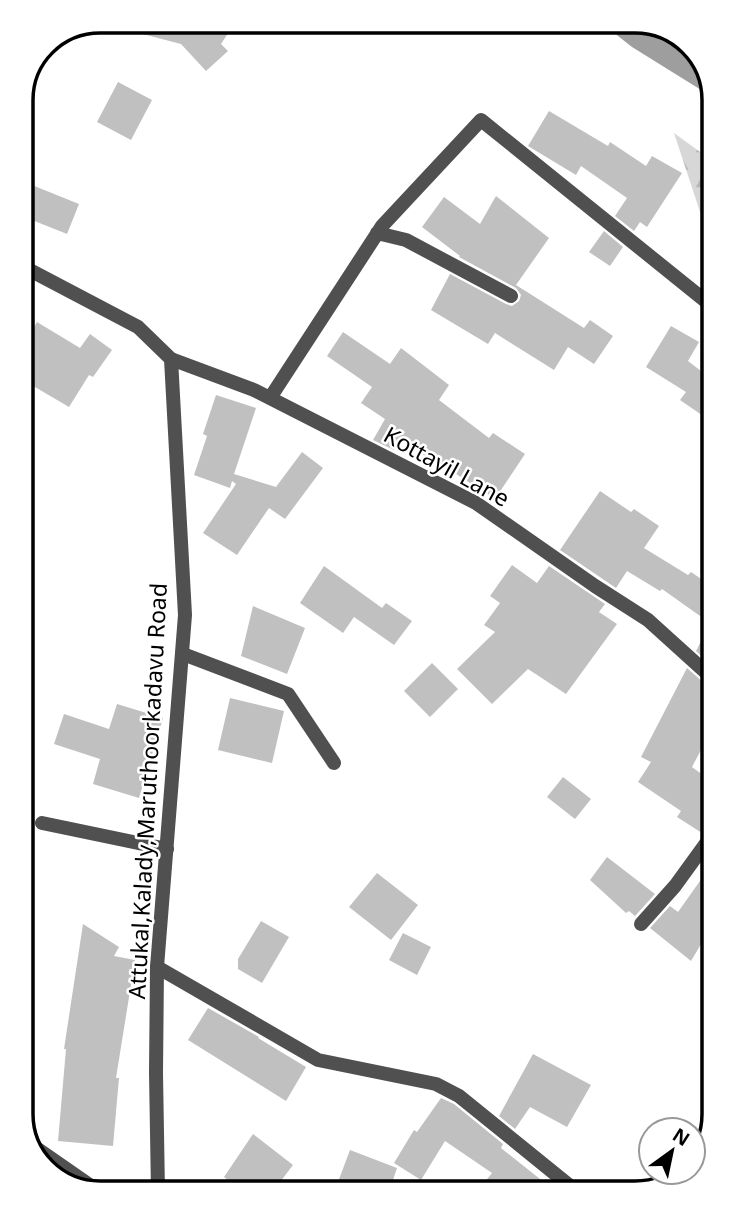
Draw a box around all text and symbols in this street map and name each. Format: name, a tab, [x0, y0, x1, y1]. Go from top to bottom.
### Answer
street label: Kottayil Lane	[378, 418, 516, 514]
street label: Attukal,Kalady,Maruthoorkadavu Road	[120, 582, 174, 1000]
north arrow	[637, 1116, 707, 1186]
text: N	[668, 1122, 695, 1152]

